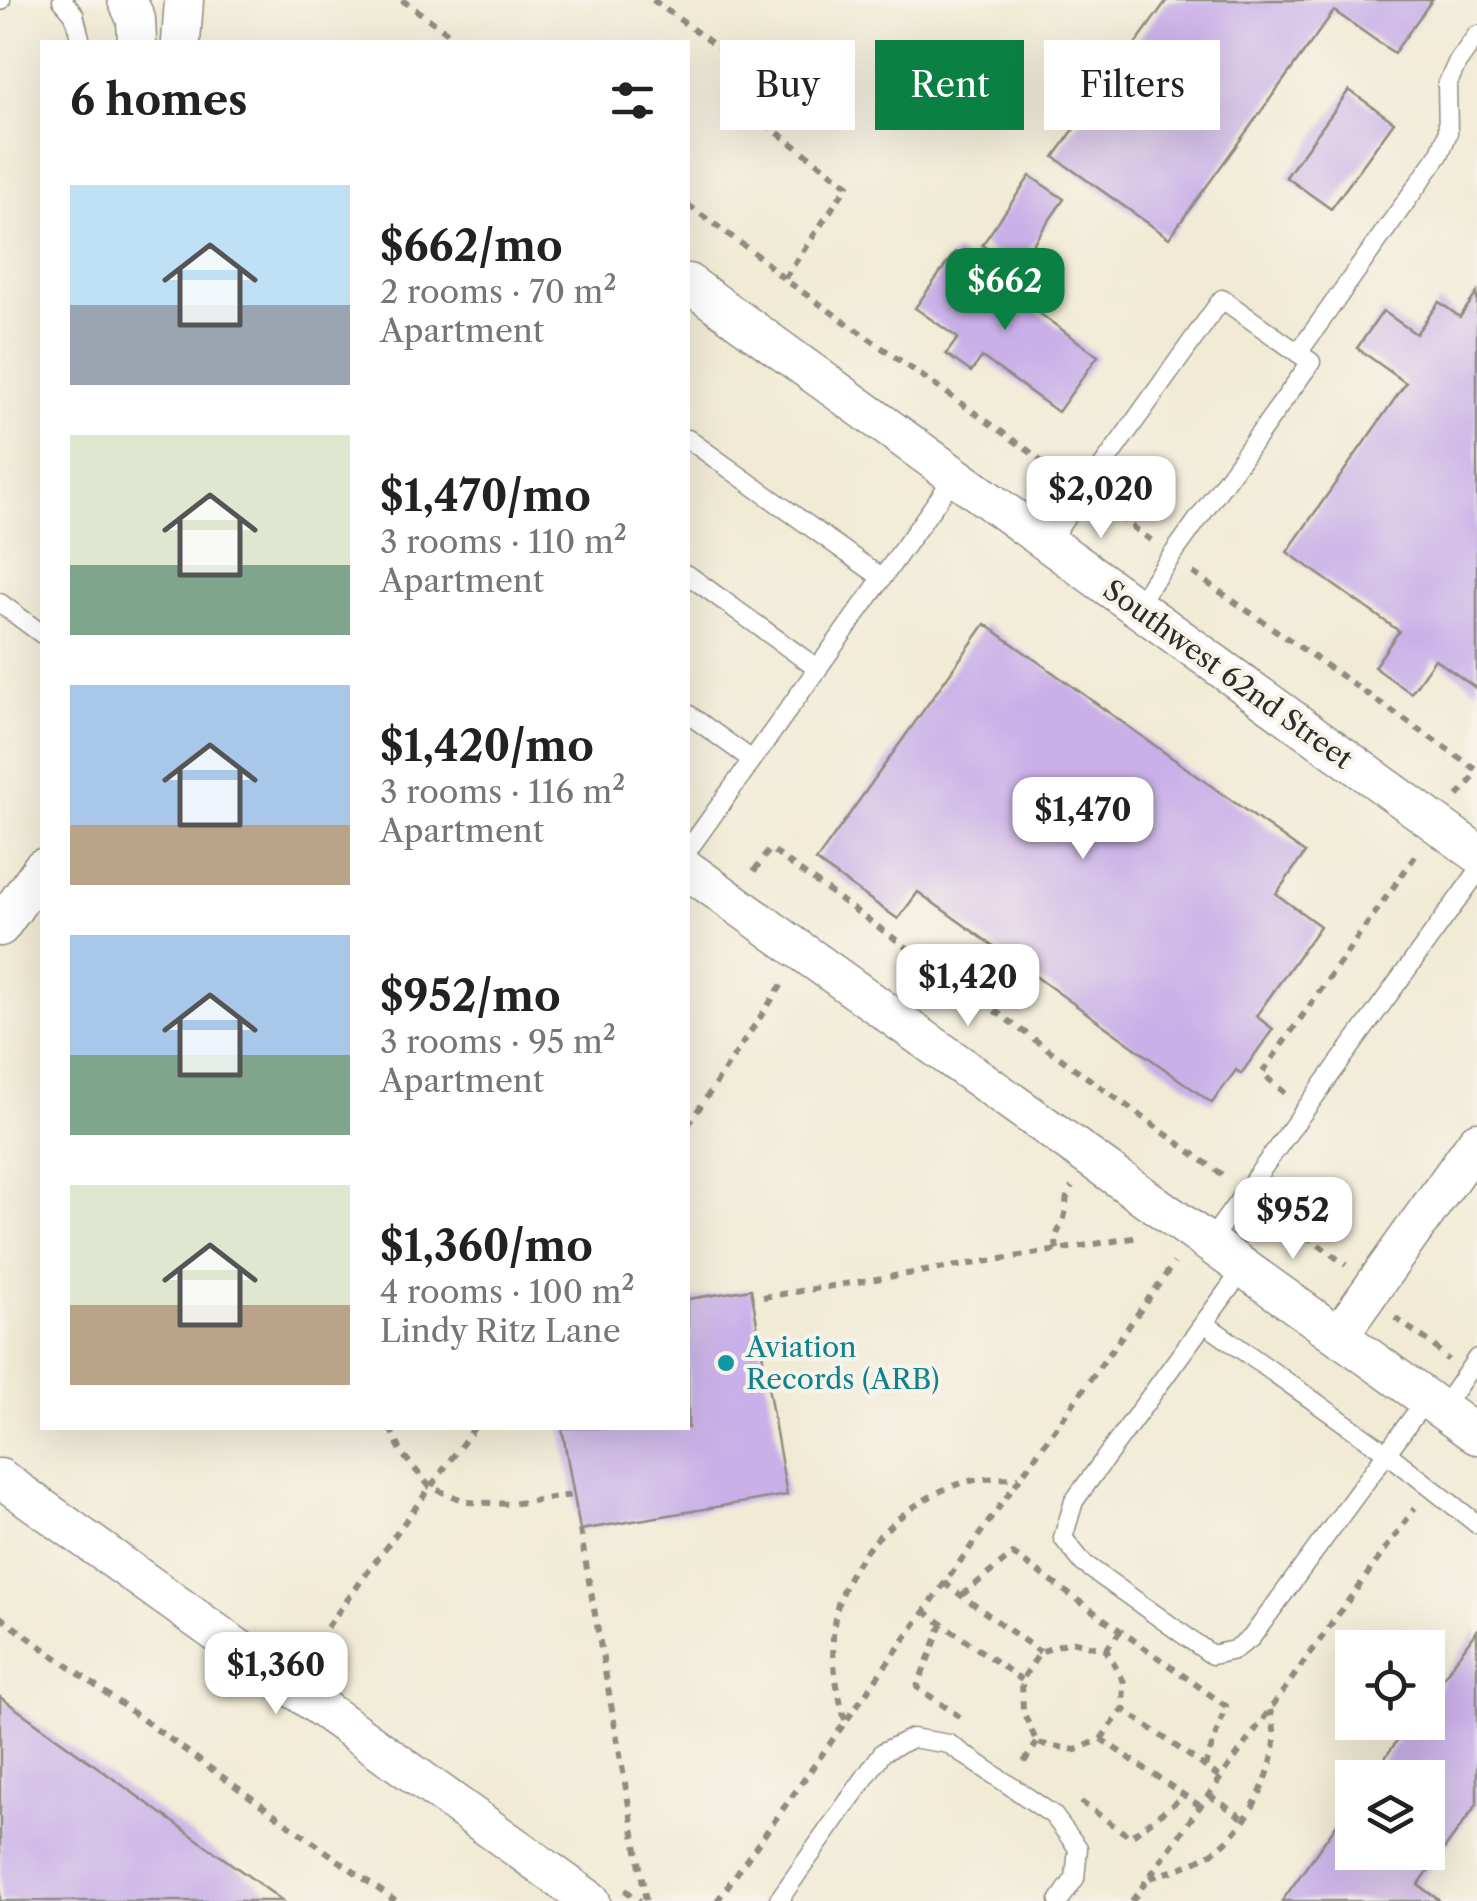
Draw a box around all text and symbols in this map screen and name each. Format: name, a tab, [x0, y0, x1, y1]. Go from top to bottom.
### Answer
chip: Buy	[720, 40, 855, 130]
chip: Rent	[875, 40, 1024, 130]
chip: Filters	[1044, 40, 1220, 130]
icon: filters	[605, 73, 660, 128]
text: 6 homes	[70, 74, 248, 126]
text: $662/mo	[380, 220, 563, 272]
icon: home	[150, 225, 270, 345]
pin: $662	[946, 248, 1064, 333]
text: $662	[967, 261, 1043, 300]
text: 2 rooms · 70 m²	[380, 272, 616, 311]
text: Apartment	[380, 311, 544, 350]
pin: $2,020	[1020, 456, 1182, 541]
text: $2,020	[1049, 469, 1153, 508]
text: $1,470/mo	[380, 470, 591, 522]
icon: home	[150, 475, 270, 595]
text: 3 rooms · 110 m²	[380, 522, 627, 561]
text: Apartment	[380, 561, 544, 600]
street label: Southwest 62nd Street	[1097, 572, 1359, 776]
text: $1,420/mo	[380, 720, 594, 772]
icon: home	[150, 725, 270, 845]
text: 3 rooms · 116 m²	[380, 772, 625, 811]
pin: $1,470	[1002, 777, 1164, 862]
text: $1,470	[1034, 790, 1132, 829]
text: Apartment	[380, 811, 544, 850]
pin: $1,420	[887, 944, 1049, 1029]
text: $1,420	[918, 957, 1018, 996]
text: $952/mo	[380, 970, 561, 1022]
icon: home	[150, 975, 270, 1095]
text: 3 rooms · 95 m²	[380, 1022, 616, 1061]
text: Apartment	[380, 1061, 544, 1100]
pin: $952	[1234, 1177, 1352, 1262]
text: $952	[1256, 1190, 1330, 1229]
text: $1,360/mo	[380, 1220, 593, 1272]
icon: home	[150, 1225, 270, 1345]
text: 4 rooms · 100 m²	[380, 1272, 635, 1311]
text: Lindy Ritz Lane	[380, 1311, 621, 1350]
place label: Aviation Records (ARB)	[745, 1330, 939, 1396]
marker: Aviation Records (ARB)	[715, 1352, 737, 1374]
map controls	[1335, 1630, 1445, 1870]
button: locate	[1335, 1630, 1445, 1740]
pin: $1,360	[195, 1632, 357, 1717]
text: $1,360	[227, 1645, 325, 1684]
button: layers	[1335, 1760, 1445, 1870]

